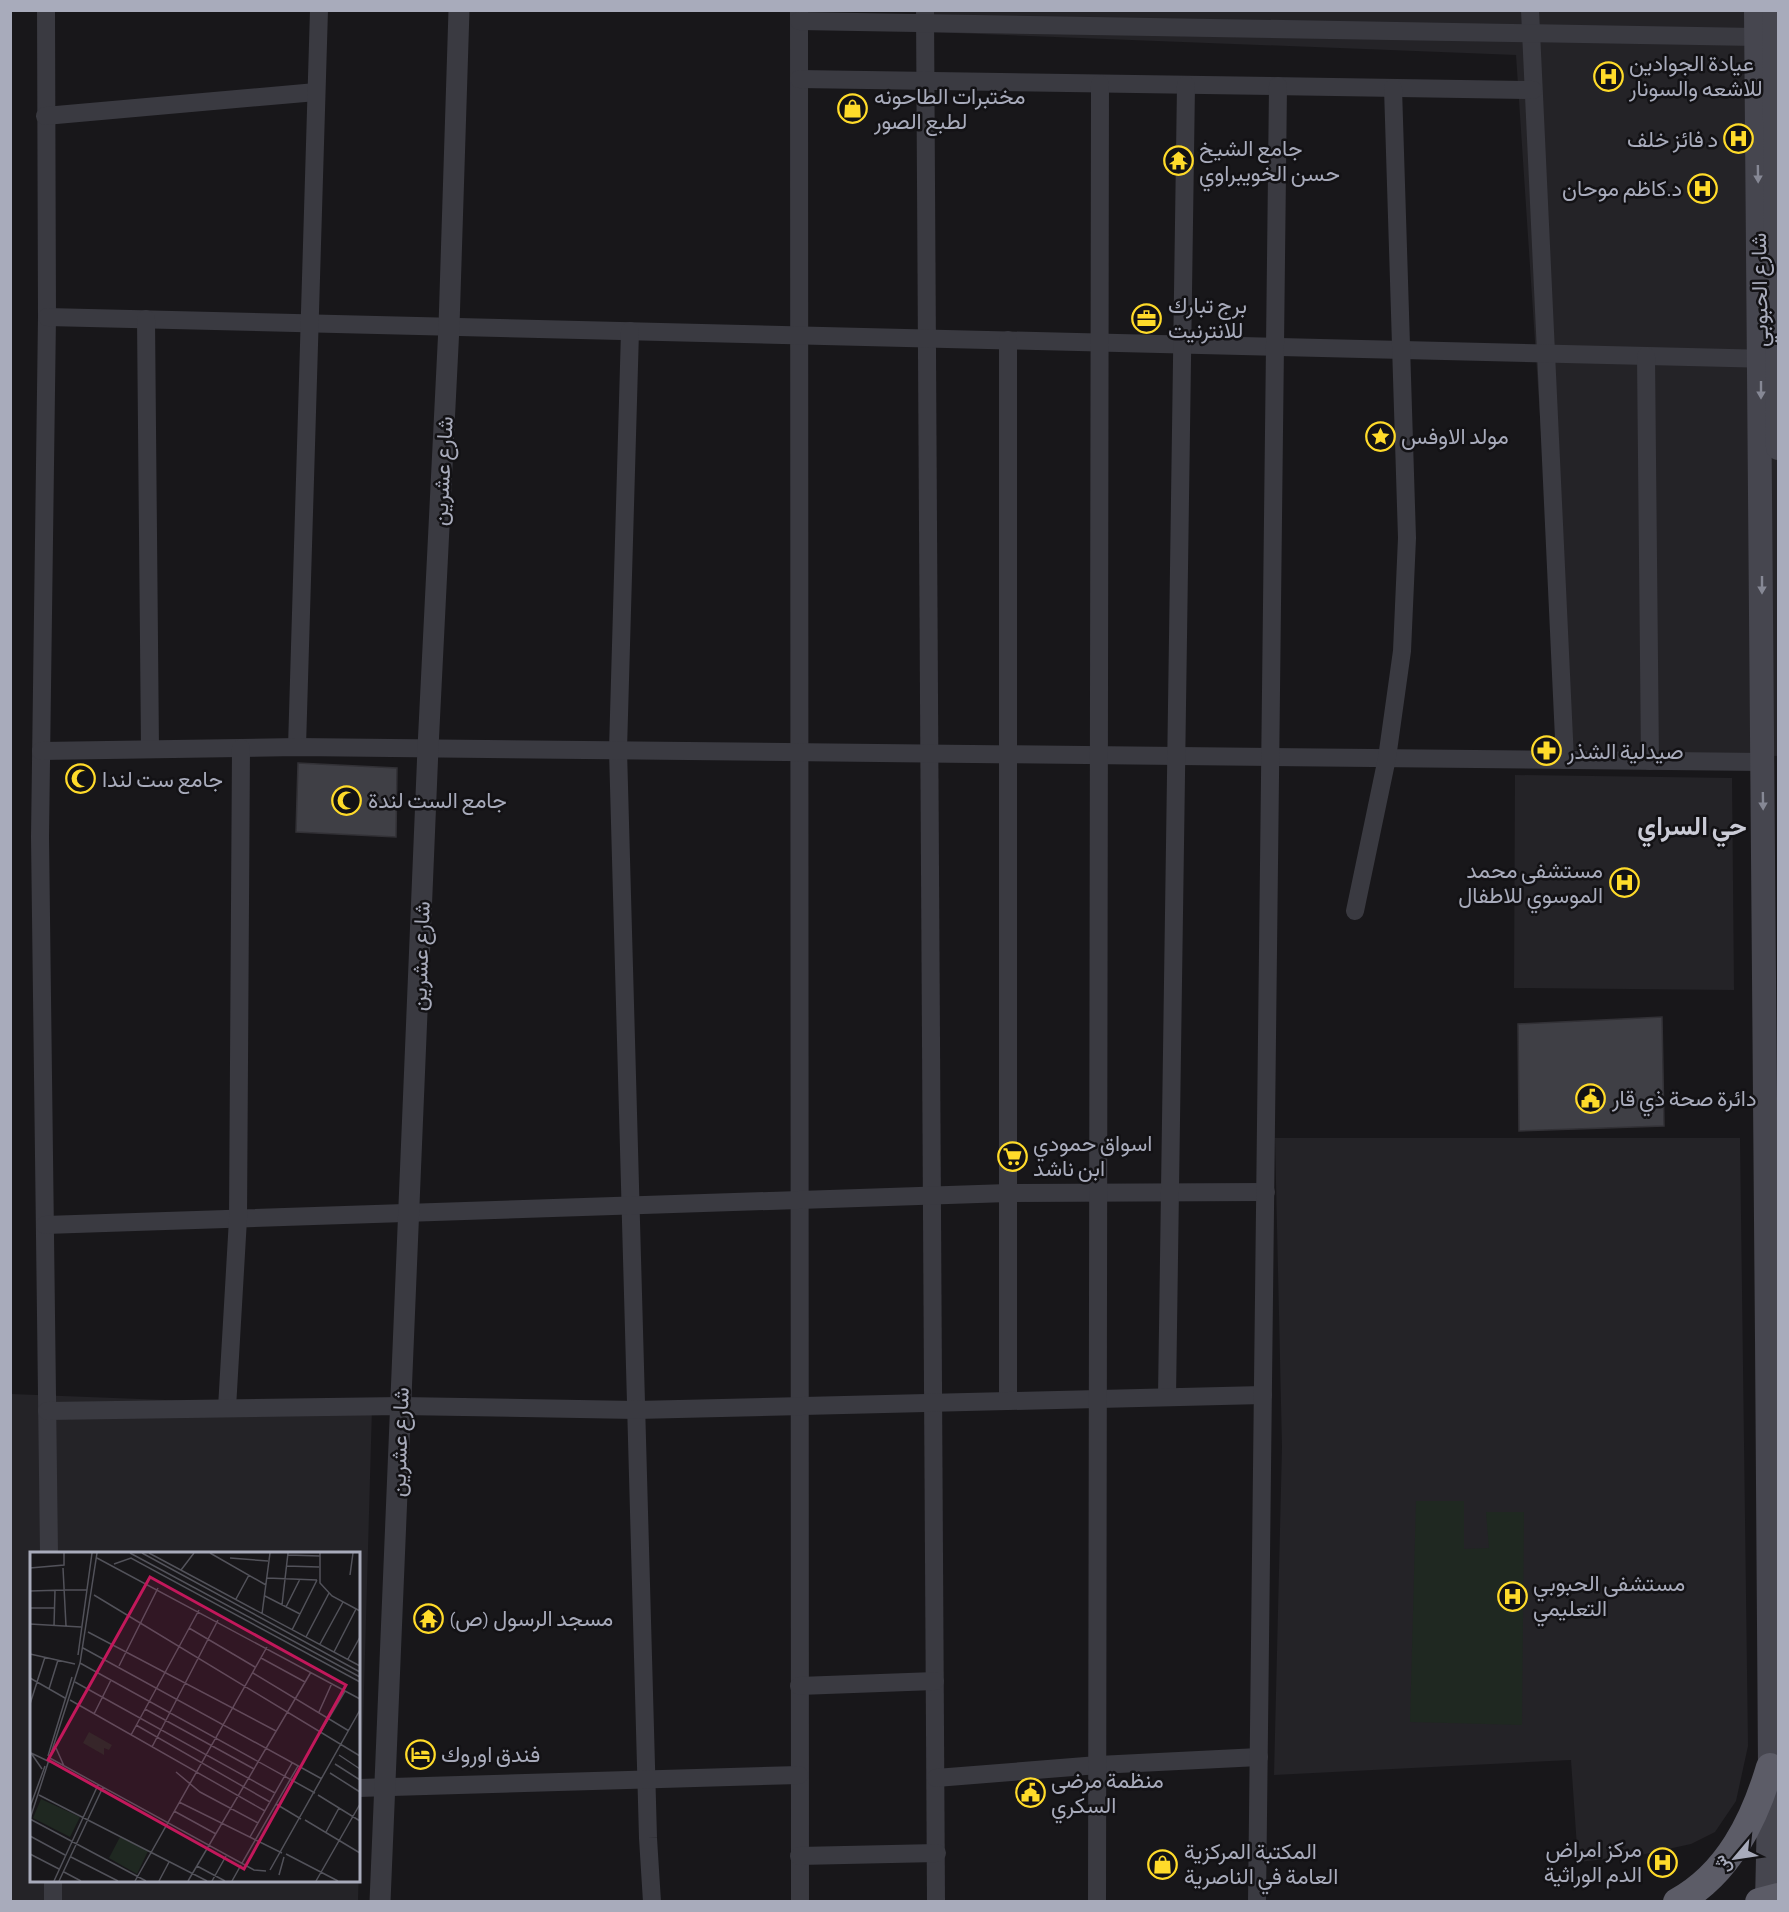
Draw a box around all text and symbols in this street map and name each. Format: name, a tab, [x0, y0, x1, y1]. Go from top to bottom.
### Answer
place label: عيادة الجوادين للاشعه والسونار	[1628, 53, 1763, 102]
hospital icon: عيادة الجوادين للاشعه والسونار	[1592, 60, 1624, 92]
place label: مختبرات الطاحونه لطبع الصور	[873, 86, 1025, 136]
shop icon: مختبرات الطاحونه لطبع الصور	[837, 93, 869, 125]
hospital icon: د فائز خلف	[1723, 123, 1755, 155]
place label: د فائز خلف	[1627, 129, 1718, 153]
place label: جامع الشيخ حسن الخويبراوي	[1199, 138, 1340, 192]
temple icon: جامع الشيخ حسن الخويبراوي	[1162, 145, 1194, 177]
one-way arrow	[1753, 164, 1763, 183]
hospital icon: د.كاظم موحان	[1687, 172, 1719, 204]
place label: د.كاظم موحان	[1562, 178, 1682, 203]
street label: شارع الحبوبي	[1748, 232, 1779, 347]
place label: برج تبارك للانترنيت	[1168, 295, 1247, 344]
office icon: برج تبارك للانترنيت	[1131, 302, 1163, 334]
one-way arrow	[1756, 380, 1765, 399]
street label: شارع عشرين	[429, 416, 460, 527]
place icon: مولد الاوفس	[1364, 420, 1396, 452]
place label: مولد الاوفس	[1401, 426, 1509, 450]
one-way arrow	[1757, 575, 1767, 594]
pharmacy icon: صيدلية الشذر	[1530, 735, 1562, 767]
place label: صيدلية الشذر	[1566, 741, 1684, 765]
mosque icon: جامع ست لندا	[65, 763, 97, 795]
place label: جامع ست لندا	[102, 769, 223, 794]
mosque icon: جامع الست لندة	[331, 784, 363, 816]
place label: جامع الست لندة	[368, 790, 507, 815]
one-way arrow	[1758, 791, 1768, 810]
district label: حي السراي	[1637, 814, 1747, 848]
place label: مستشفى محمد الموسوي للاطفال	[1458, 860, 1603, 914]
hospital icon: مستشفى محمد الموسوي للاطفال	[1608, 867, 1640, 899]
street label: شارع عشرين	[408, 901, 437, 1011]
public building icon: دائرة صحة ذي قار	[1575, 1082, 1607, 1114]
place label: دائرة صحة ذي قار	[1611, 1088, 1757, 1117]
place label: اسواق حمودي ابن ناشد	[1033, 1133, 1152, 1182]
supermarket icon: اسواق حمودي ابن ناشد	[996, 1140, 1028, 1172]
street label: شارع عشرين	[387, 1387, 416, 1497]
inset map	[30, 1552, 360, 1882]
place label: مستشفى الحبوبي التعليمي	[1533, 1573, 1685, 1627]
hospital icon: مستشفى الحبوبي التعليمي	[1496, 1580, 1528, 1612]
temple icon: مسجد الرسول (ص)	[412, 1602, 444, 1634]
place label: مسجد الرسول (ص)	[449, 1608, 613, 1632]
hotel icon: فندق اوروك	[404, 1738, 436, 1770]
place label: فندق اوروك	[441, 1744, 540, 1768]
place label: منظمة مرضى السكري	[1051, 1770, 1164, 1824]
public building icon: منظمة مرضى السكري	[1014, 1777, 1046, 1809]
north arrow	[1705, 1828, 1765, 1888]
place label: مركز امراض الدم الوراثية	[1544, 1839, 1642, 1889]
place label: المكتبة المركزية العامة في الناصرية	[1184, 1841, 1338, 1895]
hospital icon: مركز امراض الدم الوراثية	[1647, 1846, 1679, 1878]
shop icon: المكتبة المركزية العامة في الناصرية	[1147, 1848, 1179, 1880]
text: ش	[1711, 1852, 1735, 1877]

